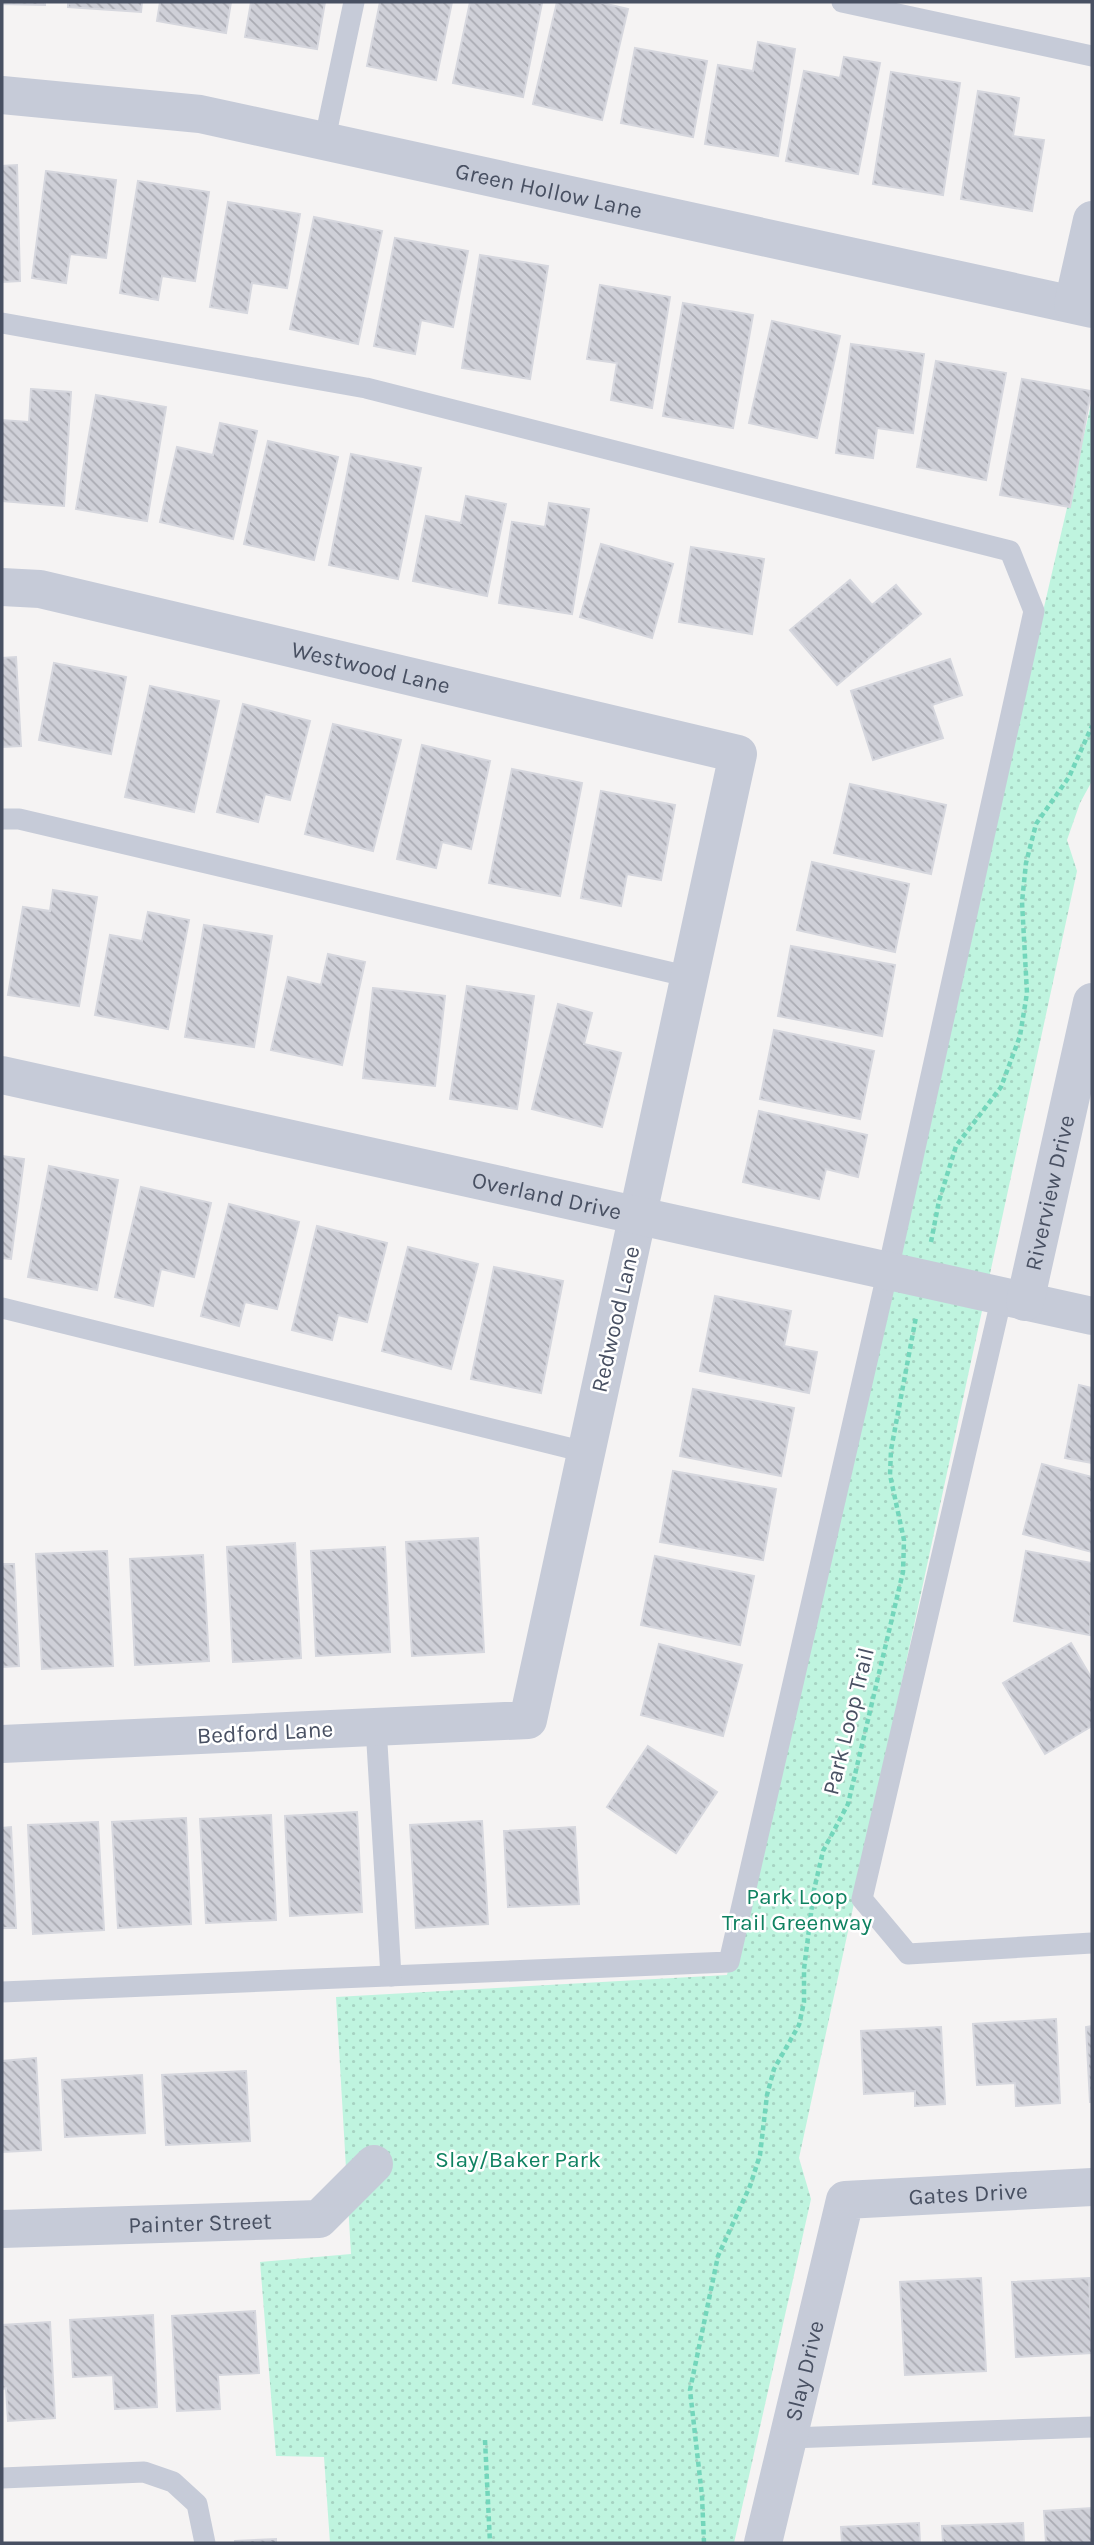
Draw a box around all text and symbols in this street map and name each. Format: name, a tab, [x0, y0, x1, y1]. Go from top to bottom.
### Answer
street label: Green Hollow Lane	[453, 157, 645, 224]
street label: Westwood Lane	[289, 636, 453, 700]
street label: Riverview Drive	[1019, 1112, 1080, 1273]
street label: Overland Drive	[469, 1166, 624, 1226]
street label: Redwood Lane	[586, 1243, 645, 1395]
street label: Park Loop Trail	[817, 1645, 880, 1798]
street label: Bedford Lane	[196, 1715, 334, 1750]
park label: Park Loop Trail Greenway	[722, 1883, 872, 1936]
park label: Slay/Baker Park	[435, 2146, 601, 2173]
street label: Gates Drive	[908, 2177, 1028, 2211]
street label: Painter Street	[128, 2207, 272, 2239]
street label: Slay Drive	[780, 2318, 830, 2424]

